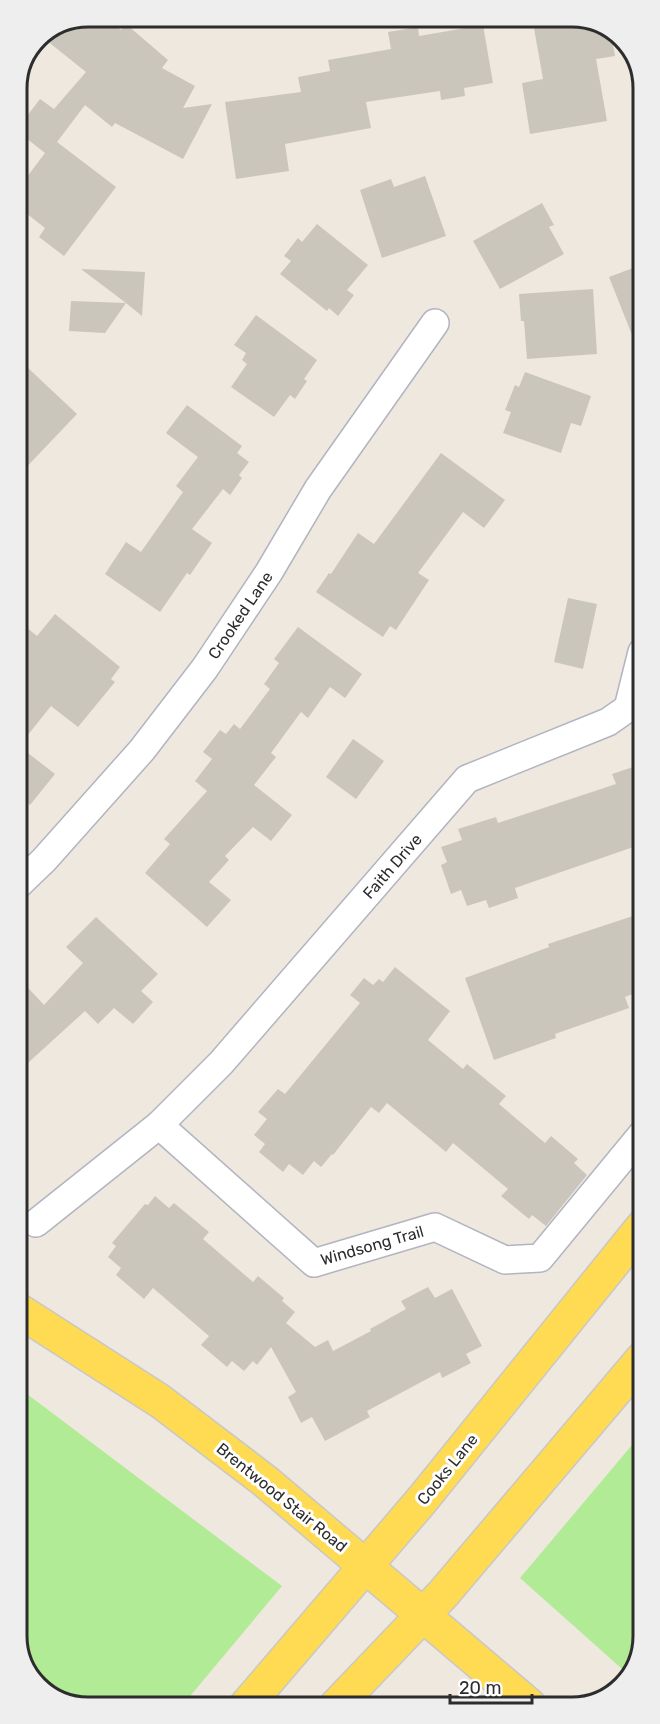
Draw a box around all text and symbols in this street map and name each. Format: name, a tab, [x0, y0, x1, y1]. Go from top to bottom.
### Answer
street label: Crooked Lane	[204, 568, 277, 663]
street label: Faith Drive	[359, 830, 426, 903]
street label: Windsong Trail	[318, 1222, 426, 1269]
street label: Cooks Lane	[413, 1430, 482, 1509]
street label: Brentwood Stair Road	[213, 1439, 351, 1556]
scale bar	[450, 1667, 532, 1705]
text: 20 m	[459, 1677, 501, 1699]

